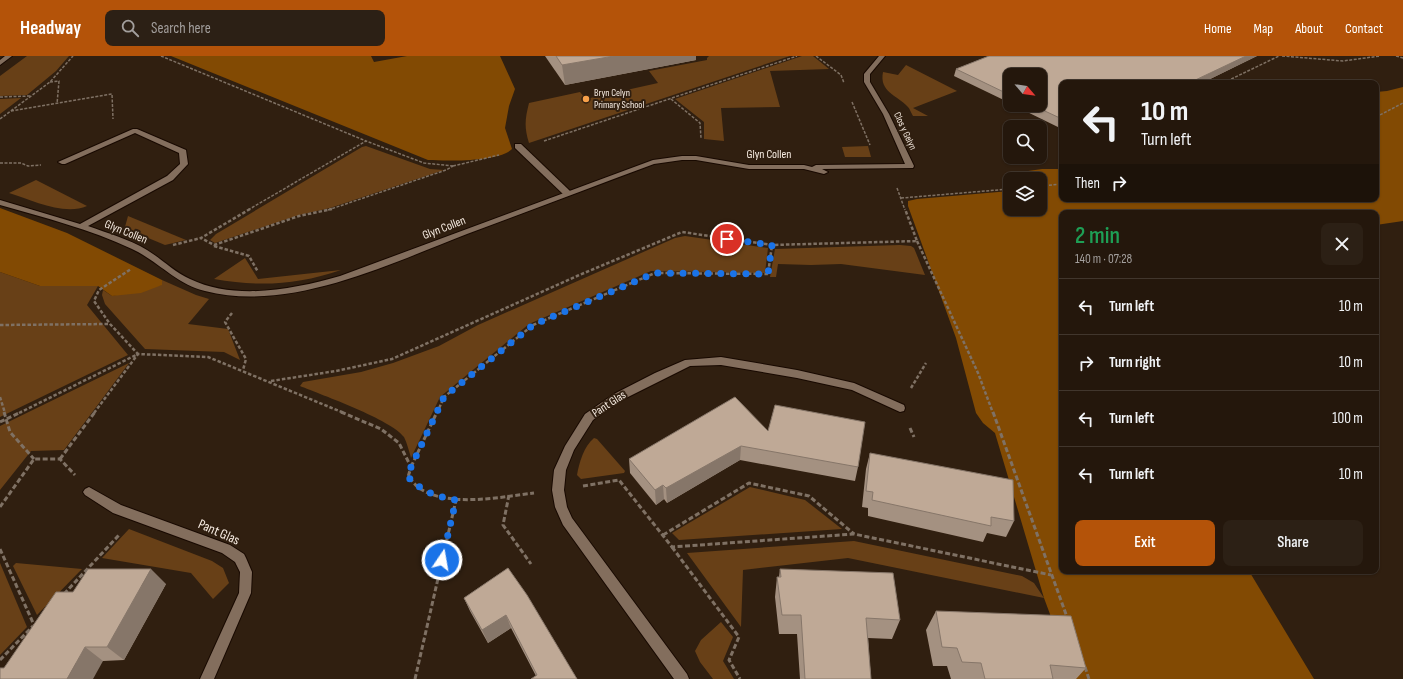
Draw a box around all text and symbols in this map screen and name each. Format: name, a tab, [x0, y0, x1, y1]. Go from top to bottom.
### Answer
search box	[105, 10, 385, 46]
text: Headway	[20, 17, 81, 40]
icon: search	[119, 17, 141, 39]
text: Search here	[151, 19, 211, 38]
text: Home	[1204, 20, 1232, 37]
text: Map	[1254, 20, 1273, 37]
text: About	[1295, 20, 1323, 37]
text: Contact	[1345, 20, 1383, 37]
north arrow	[1003, 68, 1047, 112]
map controls	[1003, 68, 1047, 216]
place label: Bryn Celyn Primary School	[594, 87, 644, 111]
marker: Bryn Celyn Primary School	[581, 94, 591, 104]
text: 10 m	[1141, 95, 1188, 128]
icon: left	[1075, 96, 1127, 148]
street label: Clos y Gelyn	[891, 110, 919, 152]
button: search	[1003, 120, 1047, 164]
text: Turn left	[1141, 129, 1192, 150]
street label: Glyn Collen	[746, 147, 792, 162]
button: layers	[1003, 172, 1047, 216]
icon: right	[1108, 172, 1130, 194]
text: Then	[1075, 174, 1100, 193]
street label: Glyn Collen	[420, 213, 468, 243]
street label: Glyn Collen	[102, 217, 150, 247]
text: 2 min	[1075, 221, 1120, 250]
pin	[710, 222, 744, 256]
button: close	[1321, 223, 1363, 265]
icon: arrive	[716, 228, 738, 250]
text: 140 m · 07:28	[1075, 251, 1132, 267]
icon: left	[1075, 296, 1097, 318]
text: Turn left	[1109, 297, 1154, 316]
text: 10 m	[1339, 297, 1363, 316]
icon: right	[1075, 352, 1097, 374]
text: Turn right	[1109, 353, 1161, 372]
text: 10 m	[1339, 353, 1363, 372]
street label: Pant Glas	[589, 387, 629, 421]
icon: left	[1075, 408, 1097, 430]
text: Turn left	[1109, 409, 1154, 428]
text: 100 m	[1332, 409, 1363, 428]
icon: left	[1075, 464, 1097, 486]
text: Turn left	[1109, 465, 1154, 484]
text: 10 m	[1339, 465, 1363, 484]
street label: Pant Glas	[196, 515, 242, 549]
button: Exit	[1075, 520, 1215, 566]
button: Share	[1223, 520, 1363, 566]
position arrow	[421, 539, 463, 581]

